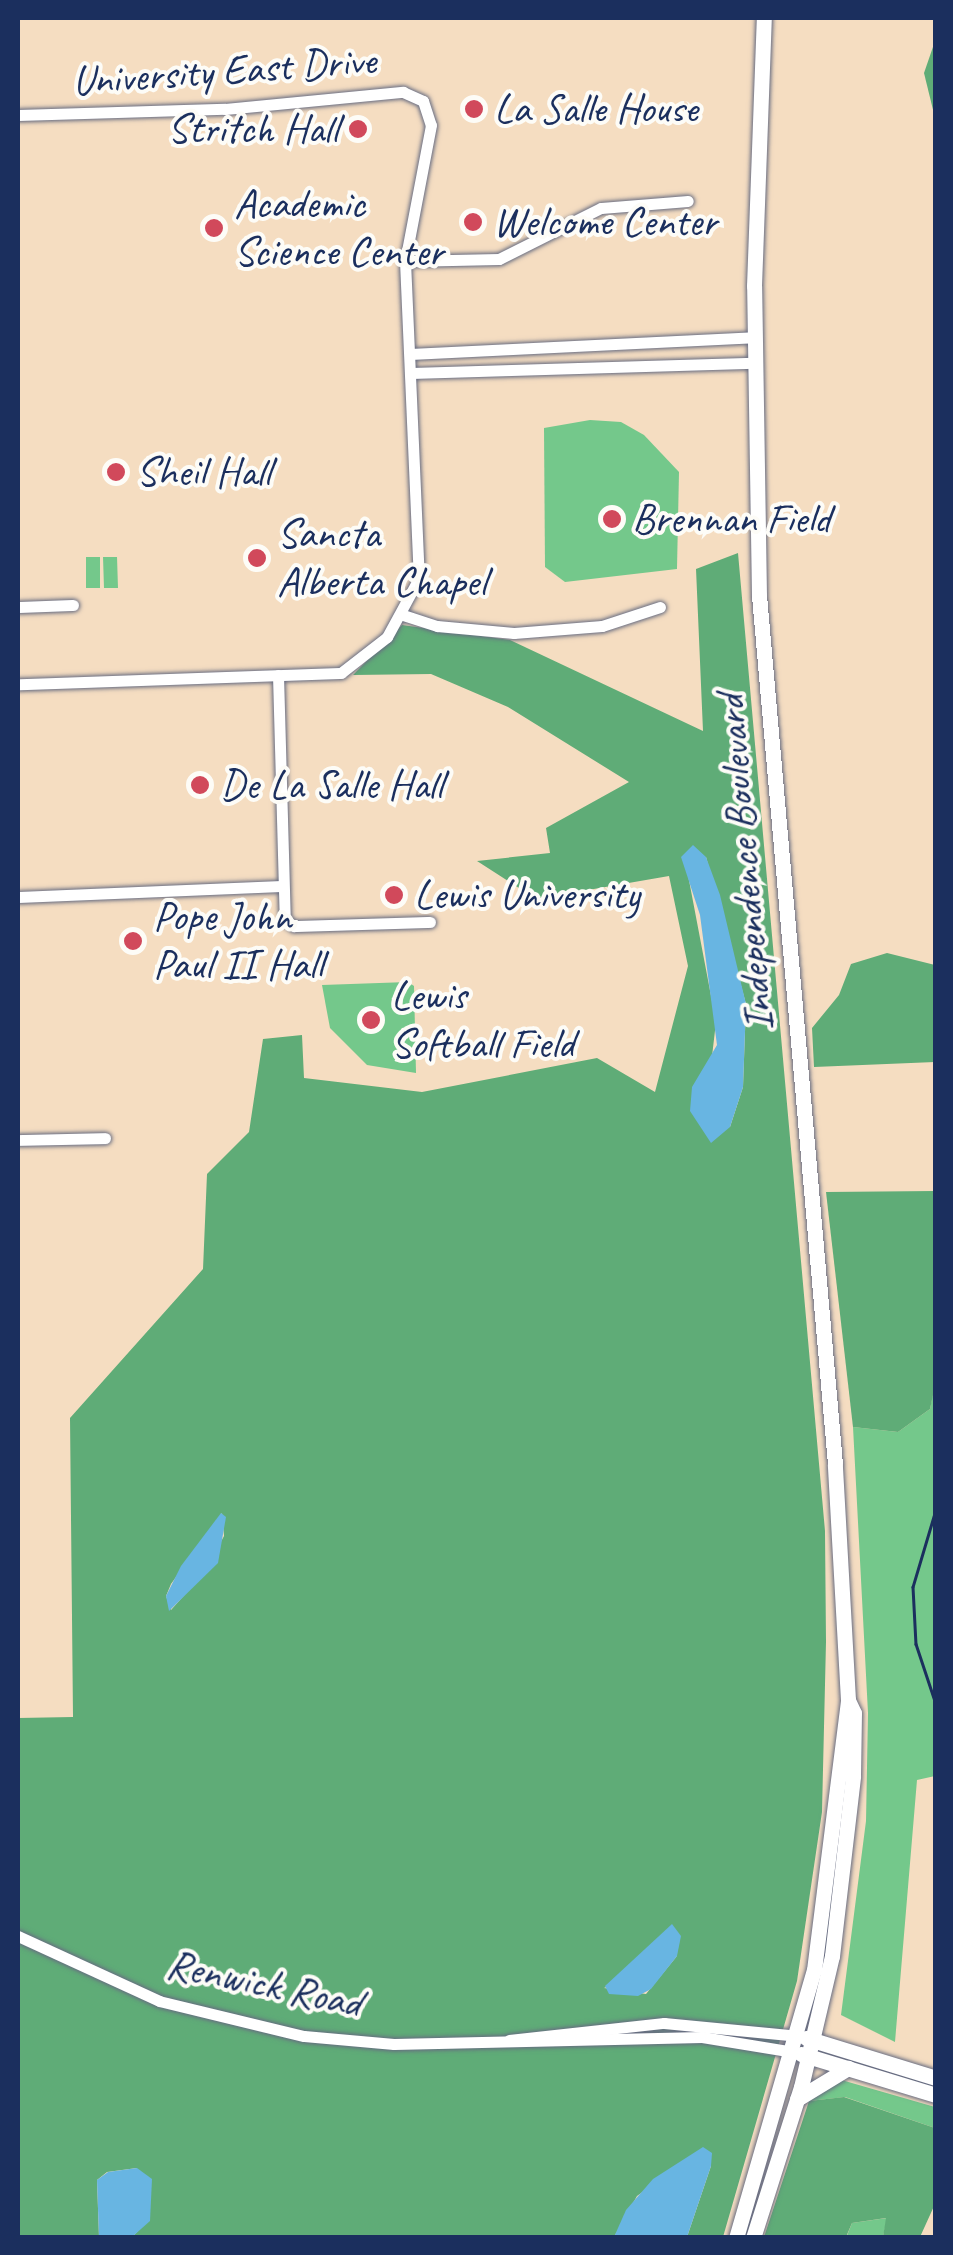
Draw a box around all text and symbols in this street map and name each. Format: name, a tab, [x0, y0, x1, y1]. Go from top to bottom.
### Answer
street label: University East Drive	[70, 35, 378, 107]
place label: La Salle House	[494, 84, 699, 134]
marker: La Salle House	[463, 98, 485, 120]
place label: Stritch Hall	[166, 104, 338, 154]
marker: Stritch Hall	[347, 118, 369, 140]
place label: Academic Science Center	[234, 179, 443, 278]
place label: Welcome Center	[493, 197, 717, 247]
marker: Welcome Center	[462, 211, 484, 233]
marker: Academic Science Center	[203, 217, 225, 239]
place label: Sheil Hall	[136, 447, 272, 497]
marker: Sheil Hall	[105, 461, 127, 483]
place label: Brennan Field	[632, 494, 831, 544]
marker: Brennan Field	[601, 508, 623, 530]
place label: Sancta Alberta Chapel	[277, 509, 487, 608]
marker: Sancta Alberta Chapel	[246, 547, 268, 569]
street label: Independence Boulevard	[705, 692, 785, 1034]
place label: De La Salle Hall	[220, 760, 447, 810]
marker: De La Salle Hall	[189, 774, 211, 796]
place label: Lewis University	[414, 870, 640, 920]
marker: Lewis University	[383, 884, 405, 906]
place label: Pope John Paul II Hall	[153, 892, 323, 990]
marker: Pope John Paul II Hall	[122, 930, 144, 952]
place label: Lewis Softball Field	[391, 971, 574, 1070]
marker: Lewis Softball Field	[360, 1009, 382, 1031]
street label: Renwick Road	[163, 1939, 365, 2029]

